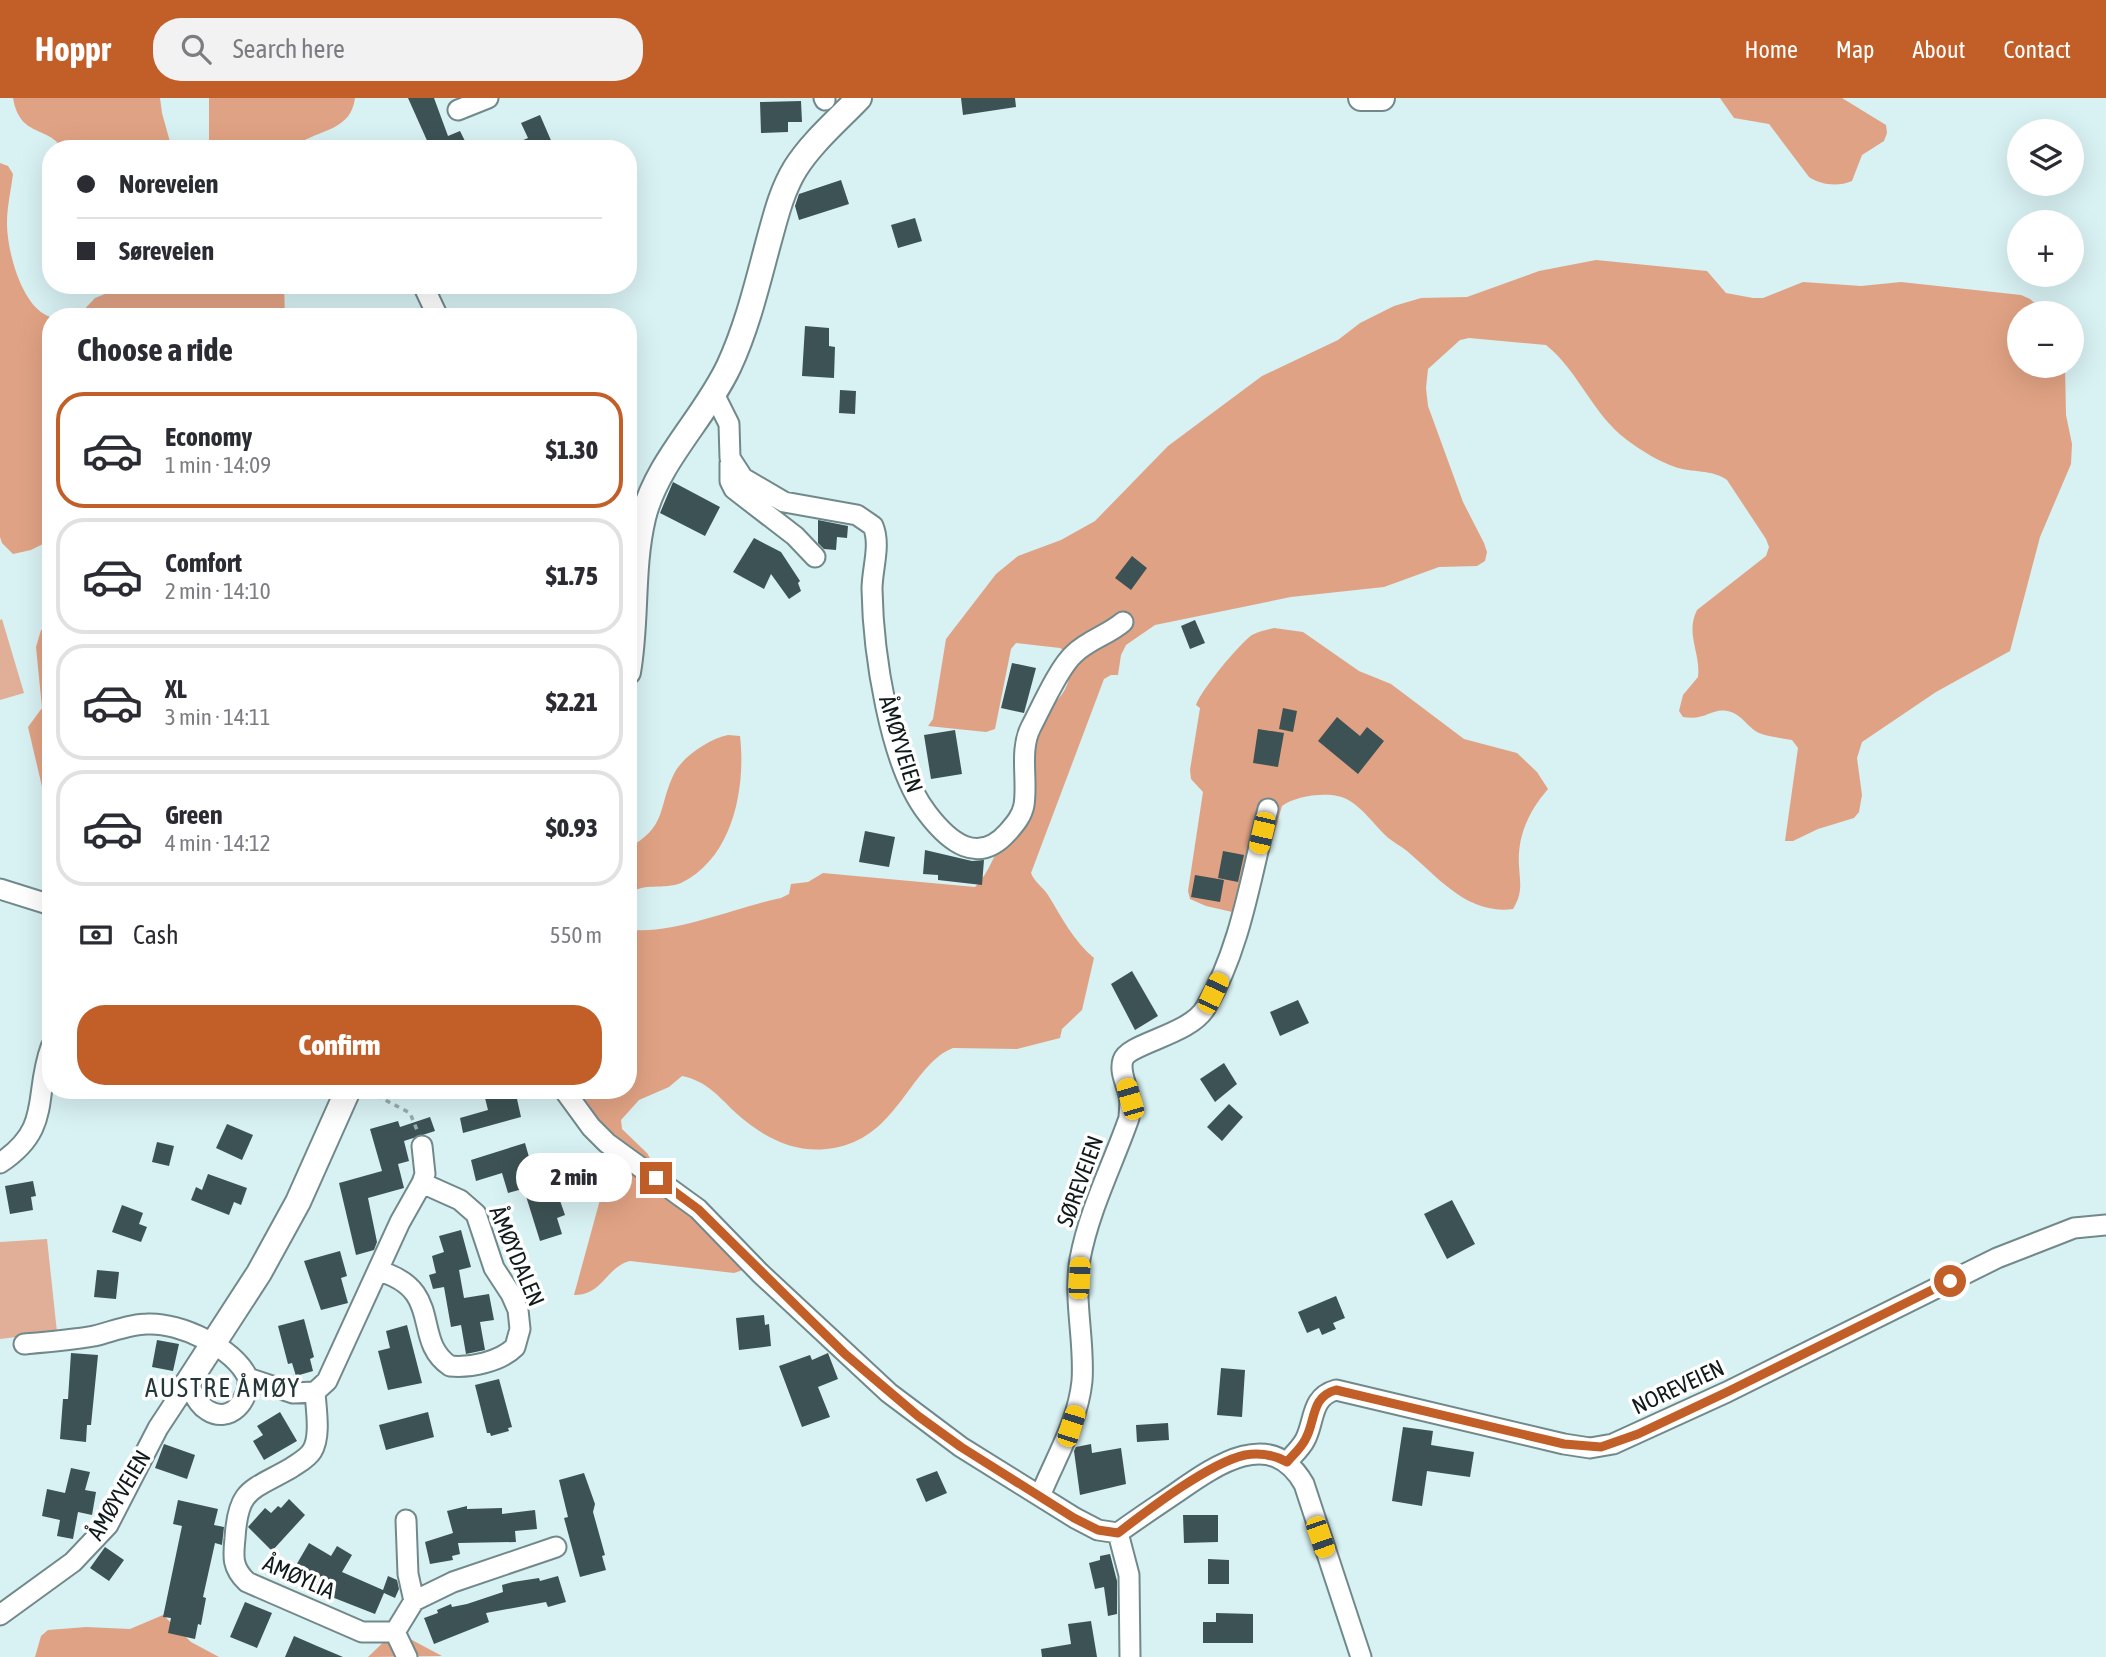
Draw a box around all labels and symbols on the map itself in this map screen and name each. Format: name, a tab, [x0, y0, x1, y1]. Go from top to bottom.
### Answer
street label: ÅMØYVEIEN	[874, 692, 928, 796]
car	[1248, 810, 1277, 856]
car	[1195, 970, 1232, 1016]
car	[1115, 1076, 1146, 1122]
street label: SØREVEIEN	[1052, 1132, 1108, 1230]
callout: 2 min	[516, 1154, 632, 1202]
route end	[640, 1162, 672, 1194]
street label: ÅMØYDALEN	[484, 1202, 550, 1310]
car	[1068, 1256, 1091, 1300]
route start	[1934, 1265, 1966, 1297]
street label: NOREVEIEN	[1628, 1354, 1728, 1420]
district label: AUSTRE ÅMØY	[145, 1372, 301, 1403]
car	[1055, 1403, 1088, 1449]
street label: ÅMØYVEIEN	[82, 1445, 156, 1545]
car	[1304, 1514, 1337, 1560]
street label: ÅMØYLIA	[259, 1550, 340, 1605]

